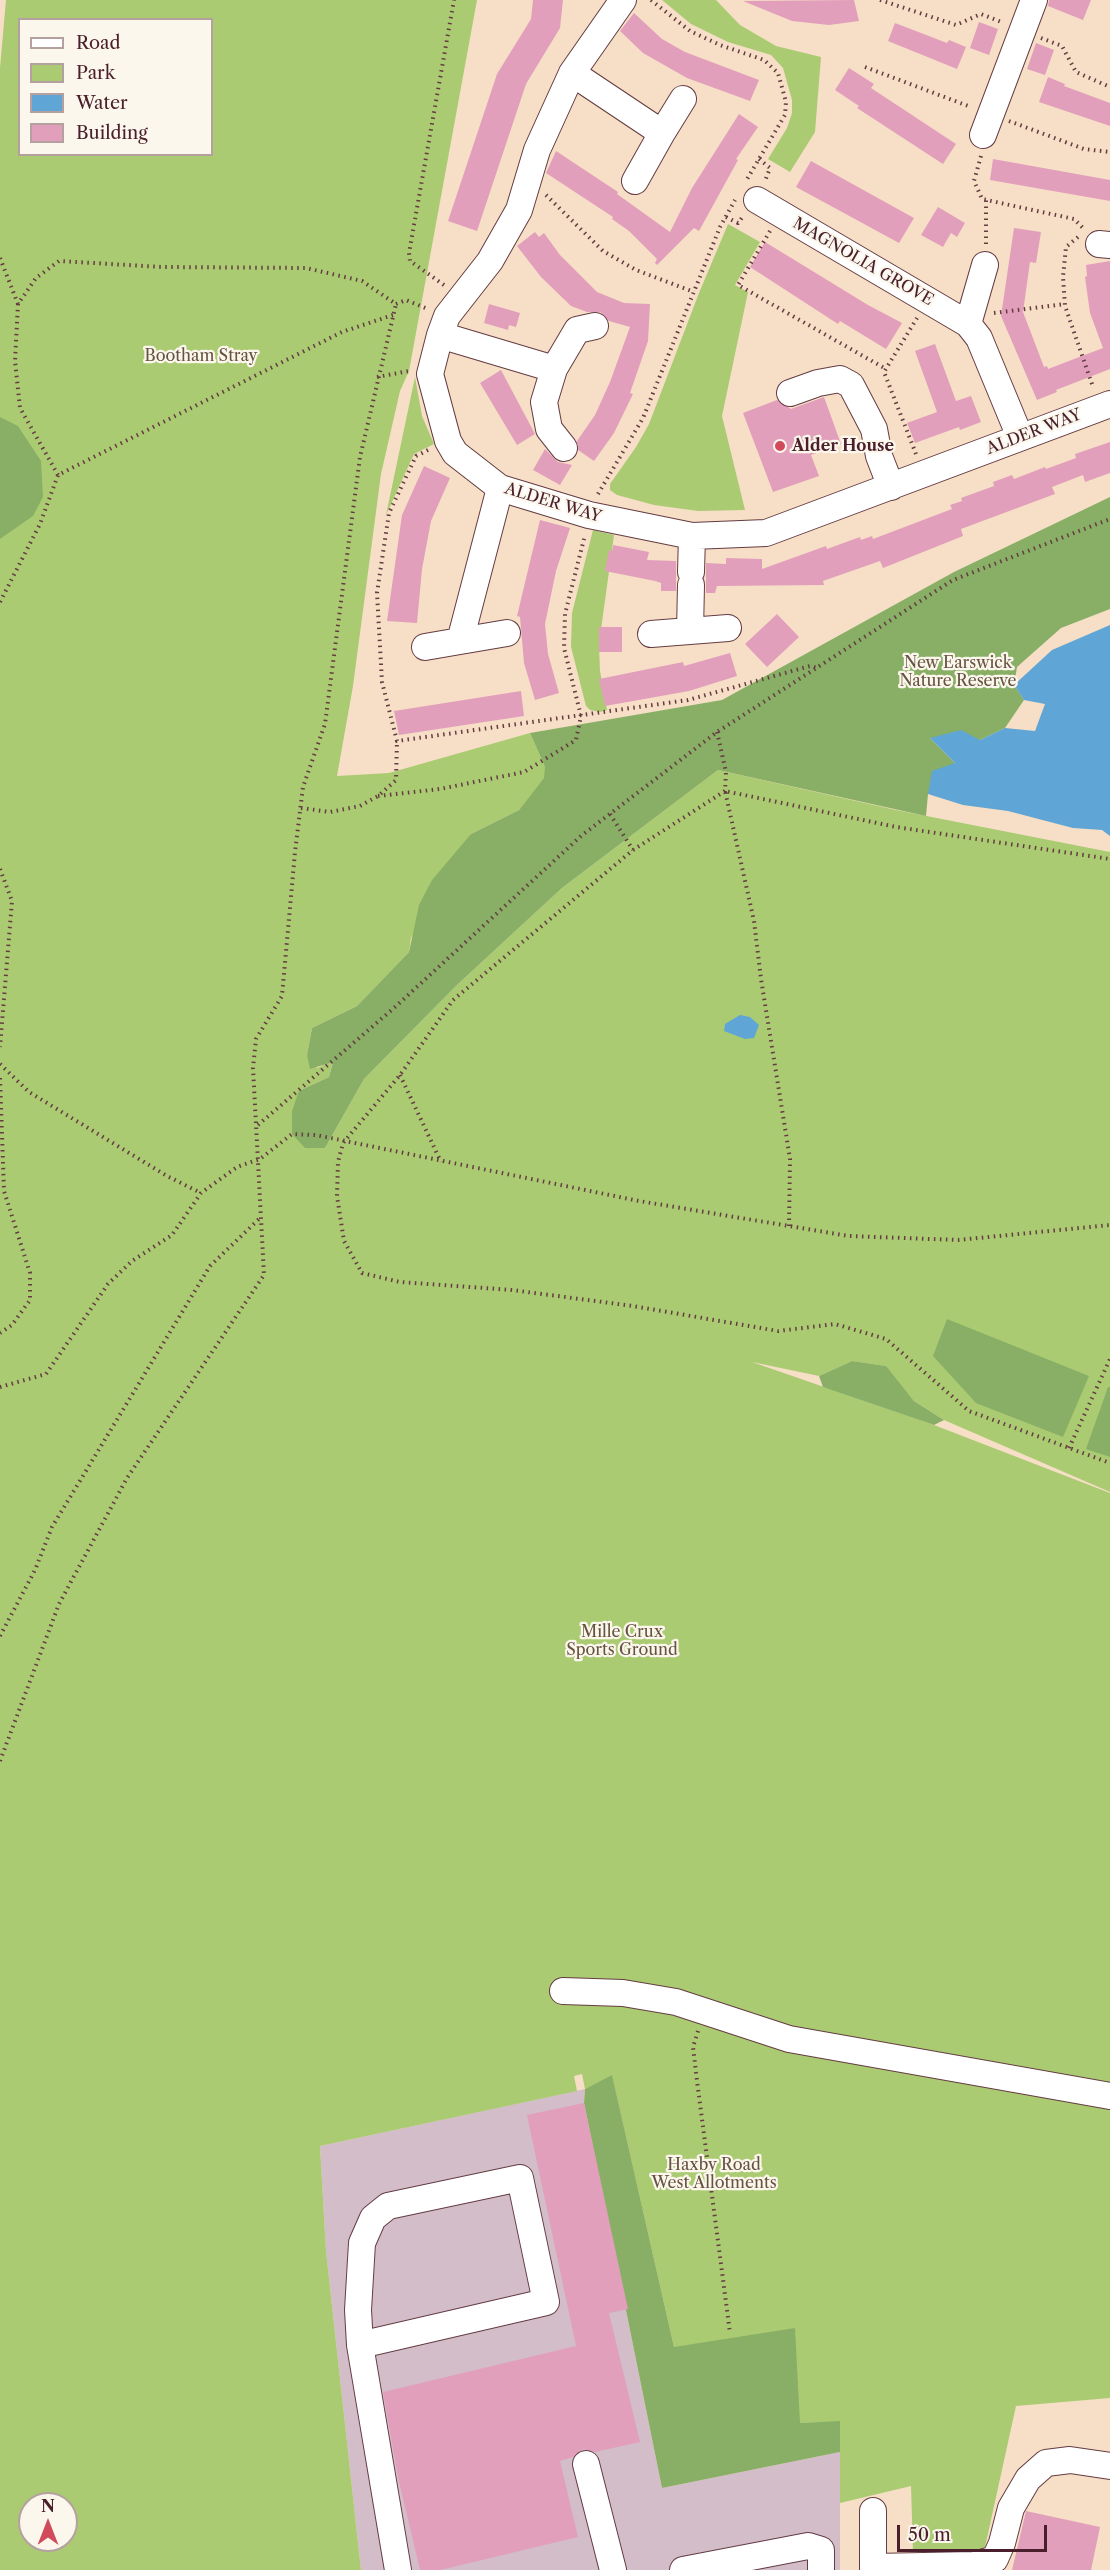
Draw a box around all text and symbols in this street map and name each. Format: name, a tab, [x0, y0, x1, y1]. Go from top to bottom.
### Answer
legend	[18, 18, 213, 156]
text: Road	[76, 32, 121, 54]
text: Park	[76, 62, 115, 84]
text: Water	[76, 92, 128, 114]
text: Building	[76, 122, 148, 144]
street label: MAGNOLIA GROVE	[789, 214, 937, 310]
park label: Bootham Stray	[145, 346, 257, 366]
street label: ALDER WAY	[984, 405, 1084, 459]
place label: Alder House	[792, 436, 894, 456]
marker: Alder House	[773, 439, 787, 453]
street label: ALDER WAY	[502, 479, 604, 527]
park label: New Earswick Nature Reserve	[900, 653, 1016, 691]
park label: Mille Crux Sports Ground	[566, 1622, 678, 1660]
park label: Haxby Road West Allotments	[651, 2155, 777, 2193]
north arrow	[18, 2492, 78, 2552]
text: N	[41, 2496, 55, 2516]
scale bar	[900, 2513, 1050, 2551]
text: 50 m	[908, 2524, 951, 2546]

